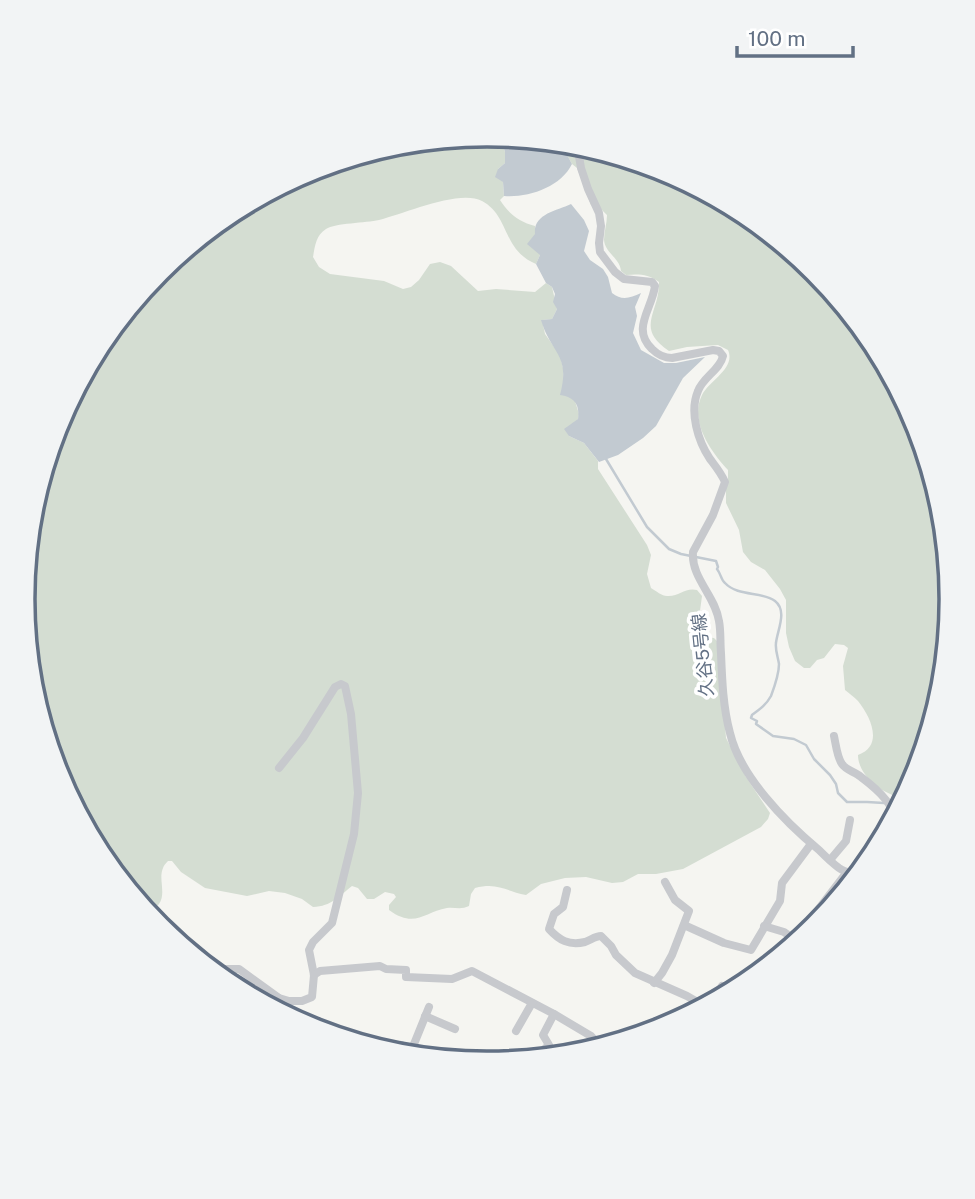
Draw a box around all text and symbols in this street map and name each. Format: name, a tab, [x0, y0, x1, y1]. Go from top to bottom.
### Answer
scale bar	[737, 14, 852, 58]
text: 100 m	[748, 26, 805, 51]
street label: 久谷5号線	[688, 612, 717, 698]

